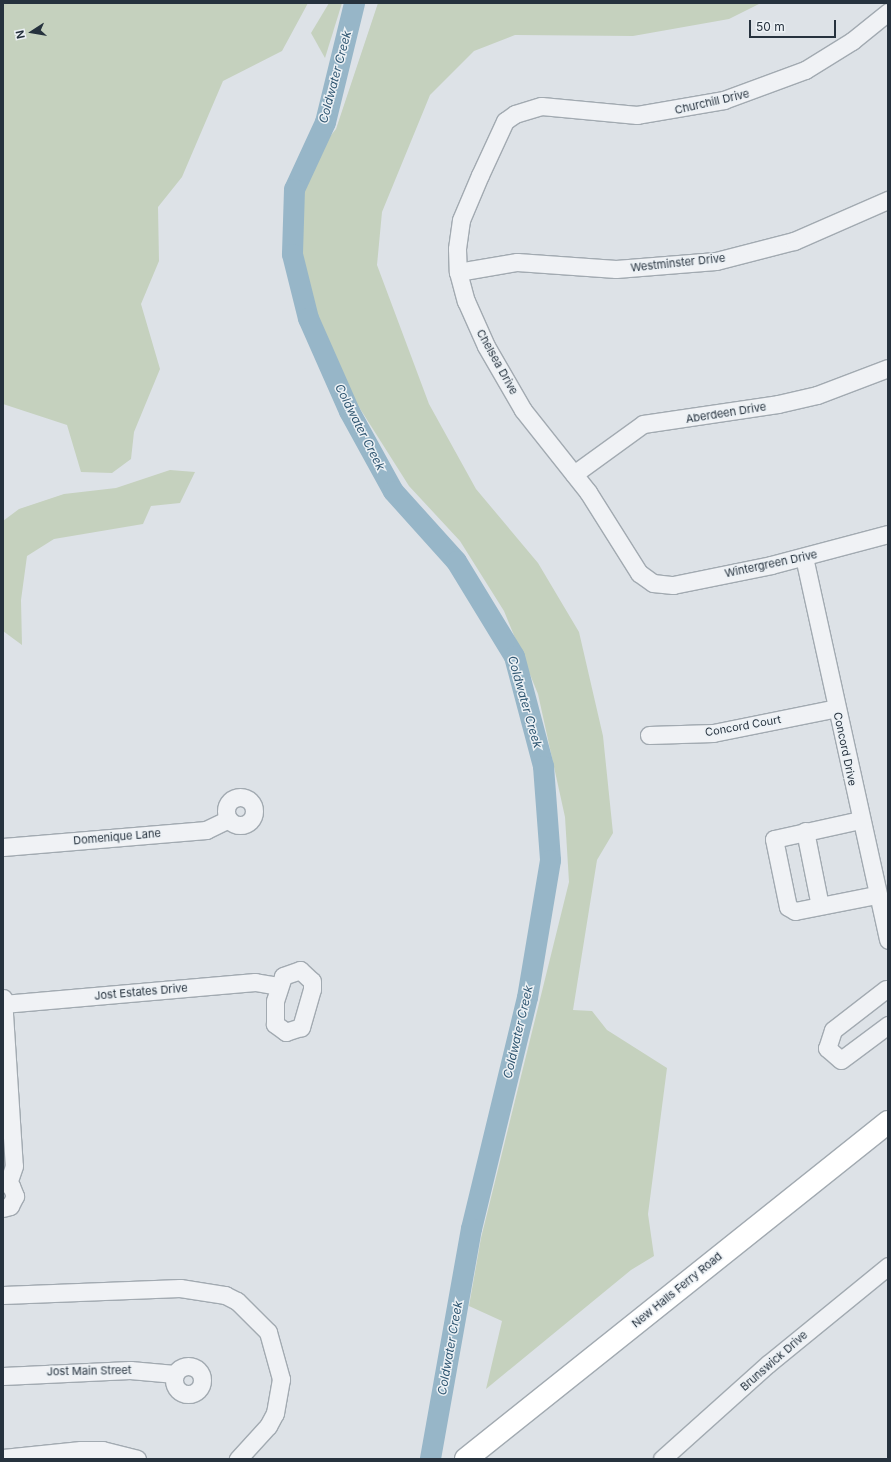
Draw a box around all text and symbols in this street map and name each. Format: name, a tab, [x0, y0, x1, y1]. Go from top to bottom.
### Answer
north arrow	[12, 12, 52, 52]
scale bar	[751, 12, 838, 38]
text: 50 m	[756, 19, 785, 34]
text: N	[13, 29, 28, 40]
water label: Coldwater Creek	[316, 29, 354, 125]
street label: Churchill Drive	[673, 87, 751, 117]
street label: Westminster Drive	[630, 251, 726, 275]
street label: Chelsea Drive	[474, 327, 520, 397]
water label: Coldwater Creek	[332, 381, 388, 473]
street label: Aberdeen Drive	[685, 400, 767, 426]
street label: Wintergreen Drive	[724, 548, 818, 580]
water label: Coldwater Creek	[505, 654, 545, 750]
street label: Concord Drive	[831, 711, 859, 787]
street label: Concord Court	[704, 713, 782, 739]
street label: Domenique Lane	[73, 827, 161, 847]
street label: Jost Estates Drive	[94, 981, 188, 1003]
water label: Coldwater Creek	[500, 984, 536, 1080]
street label: New Halls Ferry Road	[629, 1250, 725, 1330]
water label: Coldwater Creek	[435, 1300, 465, 1396]
street label: Brunswick Drive	[738, 1328, 810, 1394]
street label: Jost Main Street	[46, 1364, 132, 1378]

